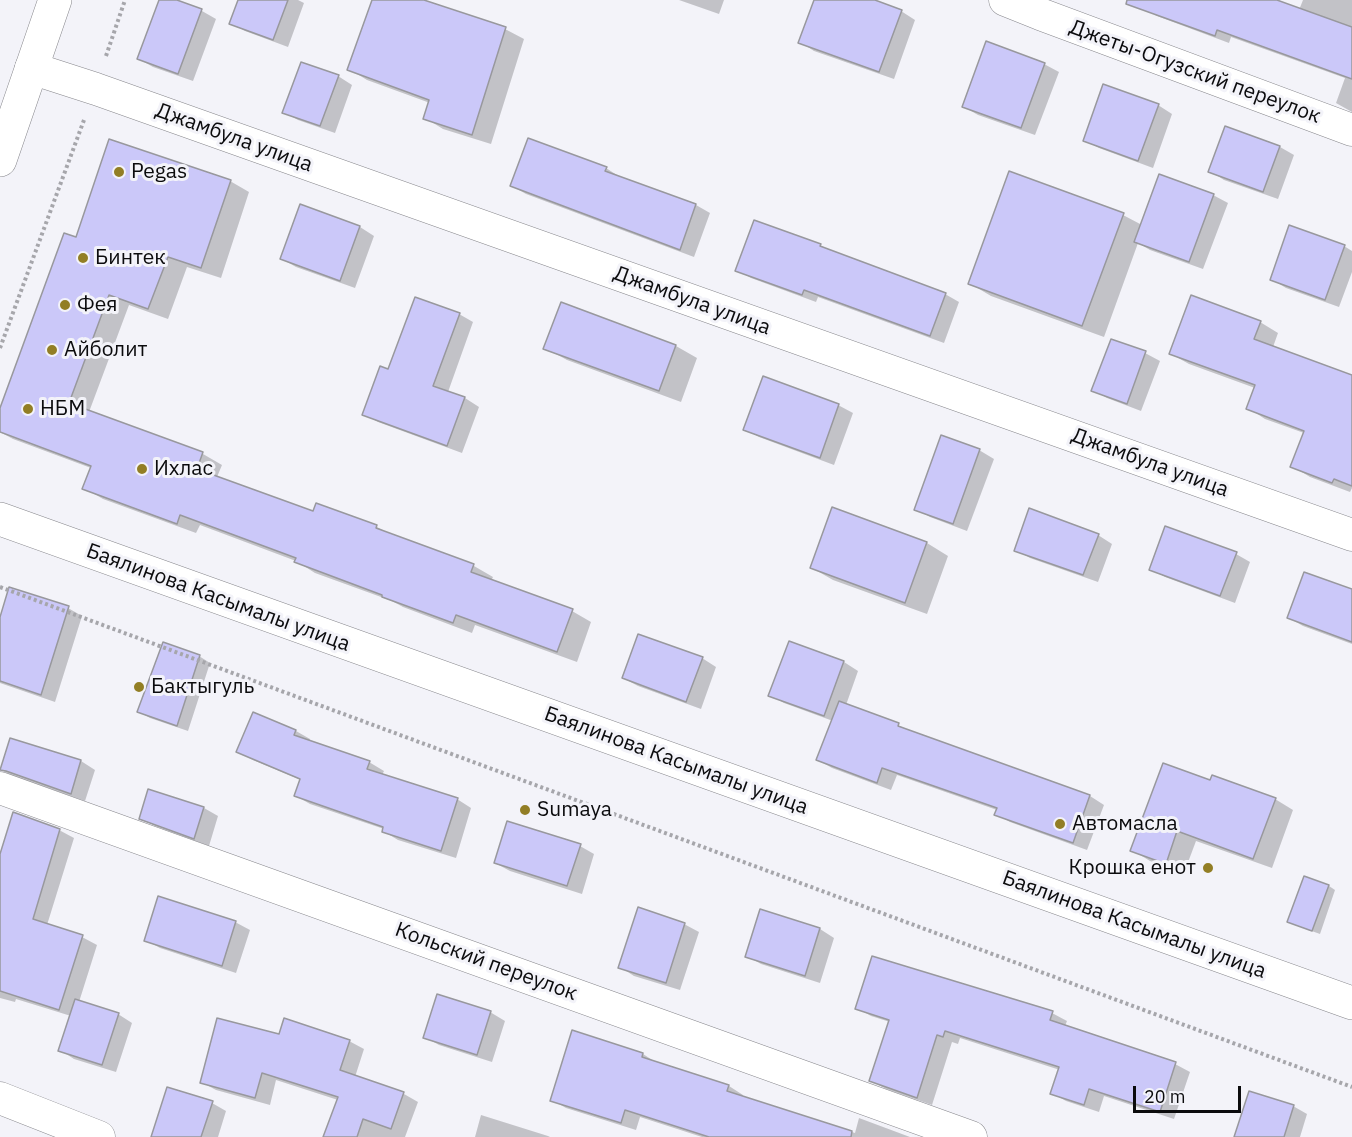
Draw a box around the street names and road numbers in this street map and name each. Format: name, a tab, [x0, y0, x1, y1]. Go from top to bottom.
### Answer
street label: Джеты-Огузский переулок	[1066, 15, 1324, 129]
street label: Джамбула улица	[152, 98, 316, 178]
street label: Джамбула улица	[610, 261, 774, 341]
street label: Джамбула улица	[1068, 423, 1232, 503]
street label: Баялинова Касымалы улица	[83, 538, 353, 658]
street label: Баялинова Касымалы улица	[541, 701, 811, 821]
street label: Баялинова Касымалы улица	[999, 865, 1269, 985]
street label: Кольский переулок	[391, 917, 581, 1007]

